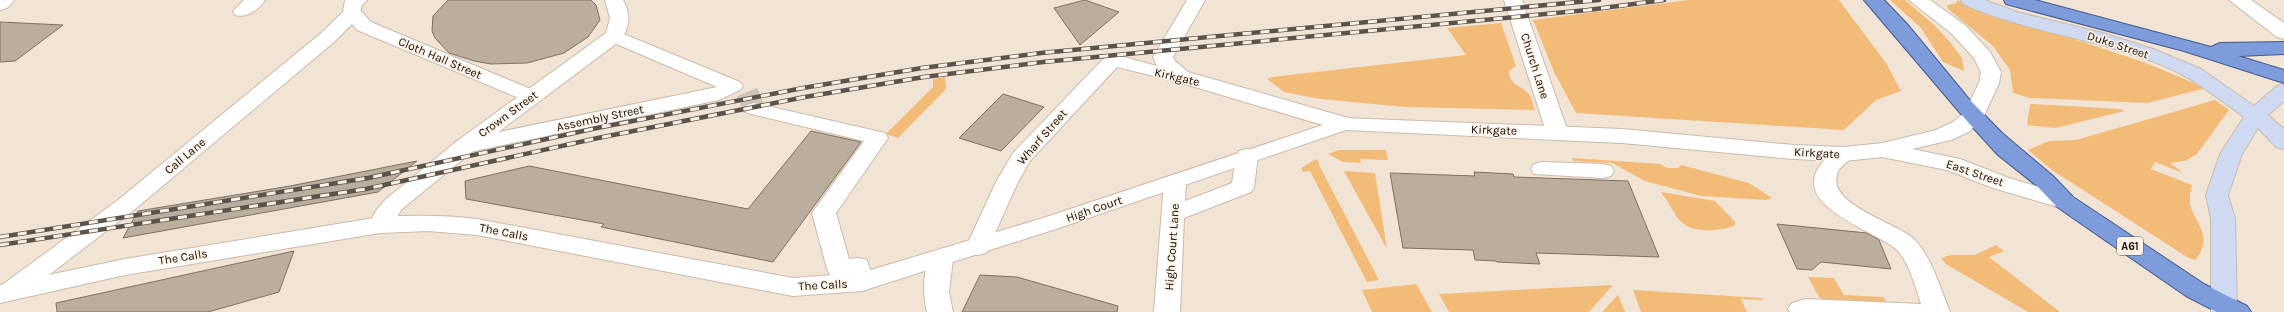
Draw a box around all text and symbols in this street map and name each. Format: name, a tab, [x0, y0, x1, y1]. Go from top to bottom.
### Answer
street label: Duke Street	[2085, 28, 2151, 62]
street label: Church Lane	[1518, 31, 1552, 101]
street label: Cloth Hall Street	[396, 34, 484, 82]
street label: Kirkgate	[1153, 65, 1201, 89]
street label: Crown Street	[476, 87, 541, 140]
street label: Assembly Street	[555, 102, 645, 134]
street label: Wharf Street	[1014, 106, 1070, 168]
street label: Kirkgate	[1471, 122, 1517, 138]
street label: Call Lane	[162, 135, 208, 177]
street label: Kirkgate	[1794, 145, 1840, 161]
street label: East Street	[1944, 157, 2006, 190]
street label: High Court	[1064, 193, 1124, 225]
street label: High Court Lane	[1162, 203, 1182, 291]
street label: The Calls	[478, 220, 530, 244]
road number: A61	[2117, 237, 2143, 255]
street label: The Calls	[158, 246, 208, 268]
street label: The Calls	[798, 277, 848, 293]

